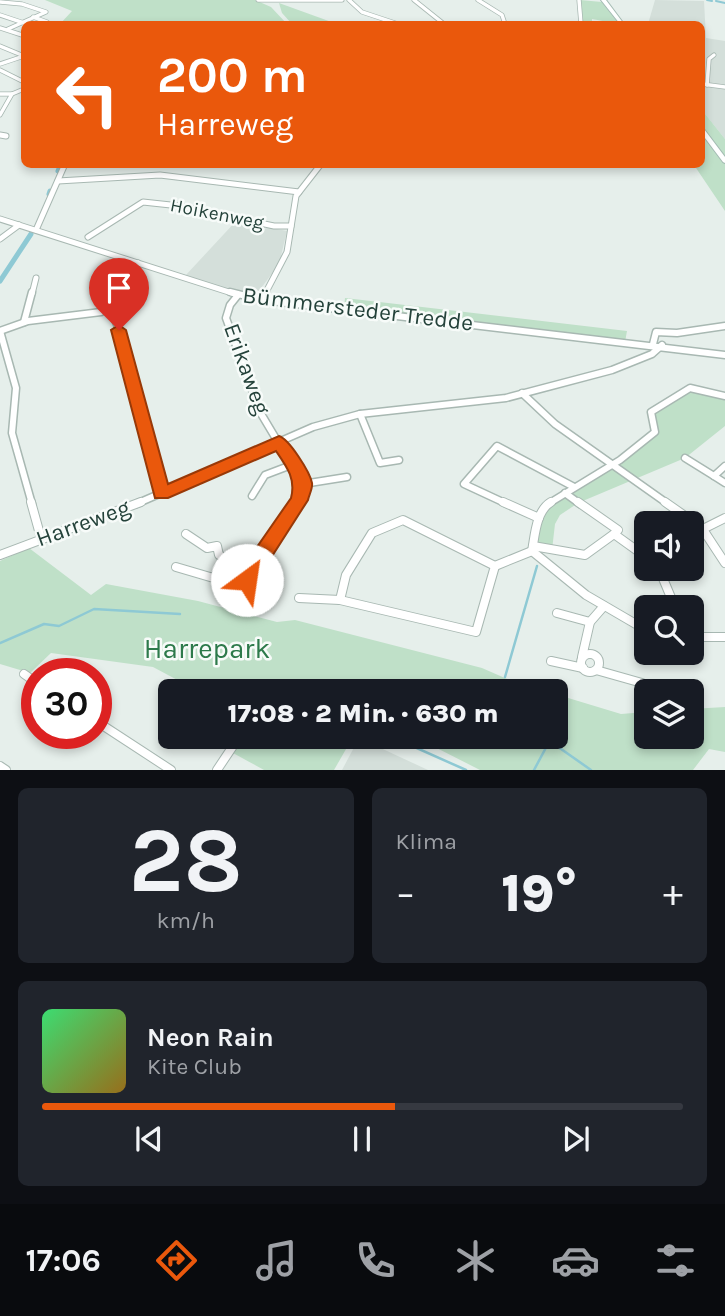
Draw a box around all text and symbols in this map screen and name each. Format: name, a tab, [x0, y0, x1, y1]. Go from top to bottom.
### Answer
text: 200 m	[157, 47, 308, 104]
icon: left	[42, 49, 133, 140]
text: Harreweg	[157, 106, 293, 143]
street label: Hoikenweg	[168, 194, 266, 234]
pin	[89, 258, 149, 330]
icon: arrive	[100, 269, 138, 307]
street label: Bümmersteder Tredde	[241, 281, 475, 337]
street label: Erikaweg	[218, 320, 276, 418]
street label: Harreweg	[32, 494, 134, 552]
map controls	[634, 511, 704, 749]
button: sound	[634, 511, 704, 581]
position arrow	[210, 543, 284, 617]
button: search	[634, 595, 704, 665]
park label: Harrepark	[144, 632, 270, 665]
speed limit sign: 30	[21, 658, 112, 749]
button: layers	[634, 679, 704, 749]
text: 17:08 · 2 Min. · 630 m	[227, 698, 499, 729]
text: 28	[129, 808, 243, 914]
text: Klima	[396, 828, 457, 855]
text: 19°	[501, 863, 577, 924]
text: −	[396, 871, 415, 916]
text: +	[663, 871, 683, 916]
text: km/h	[157, 907, 215, 934]
text: Neon Rain	[147, 1022, 274, 1053]
text: Kite Club	[147, 1053, 242, 1080]
icon: previous	[130, 1120, 168, 1158]
icon: pause	[343, 1120, 381, 1158]
icon: next	[557, 1120, 595, 1158]
icon: directions	[152, 1236, 201, 1285]
icon: music	[252, 1236, 301, 1285]
icon: phone	[351, 1236, 400, 1285]
icon: climate	[451, 1236, 500, 1285]
icon: car	[551, 1236, 600, 1285]
icon: filters	[651, 1236, 700, 1285]
text: 17:06	[25, 1242, 101, 1279]

